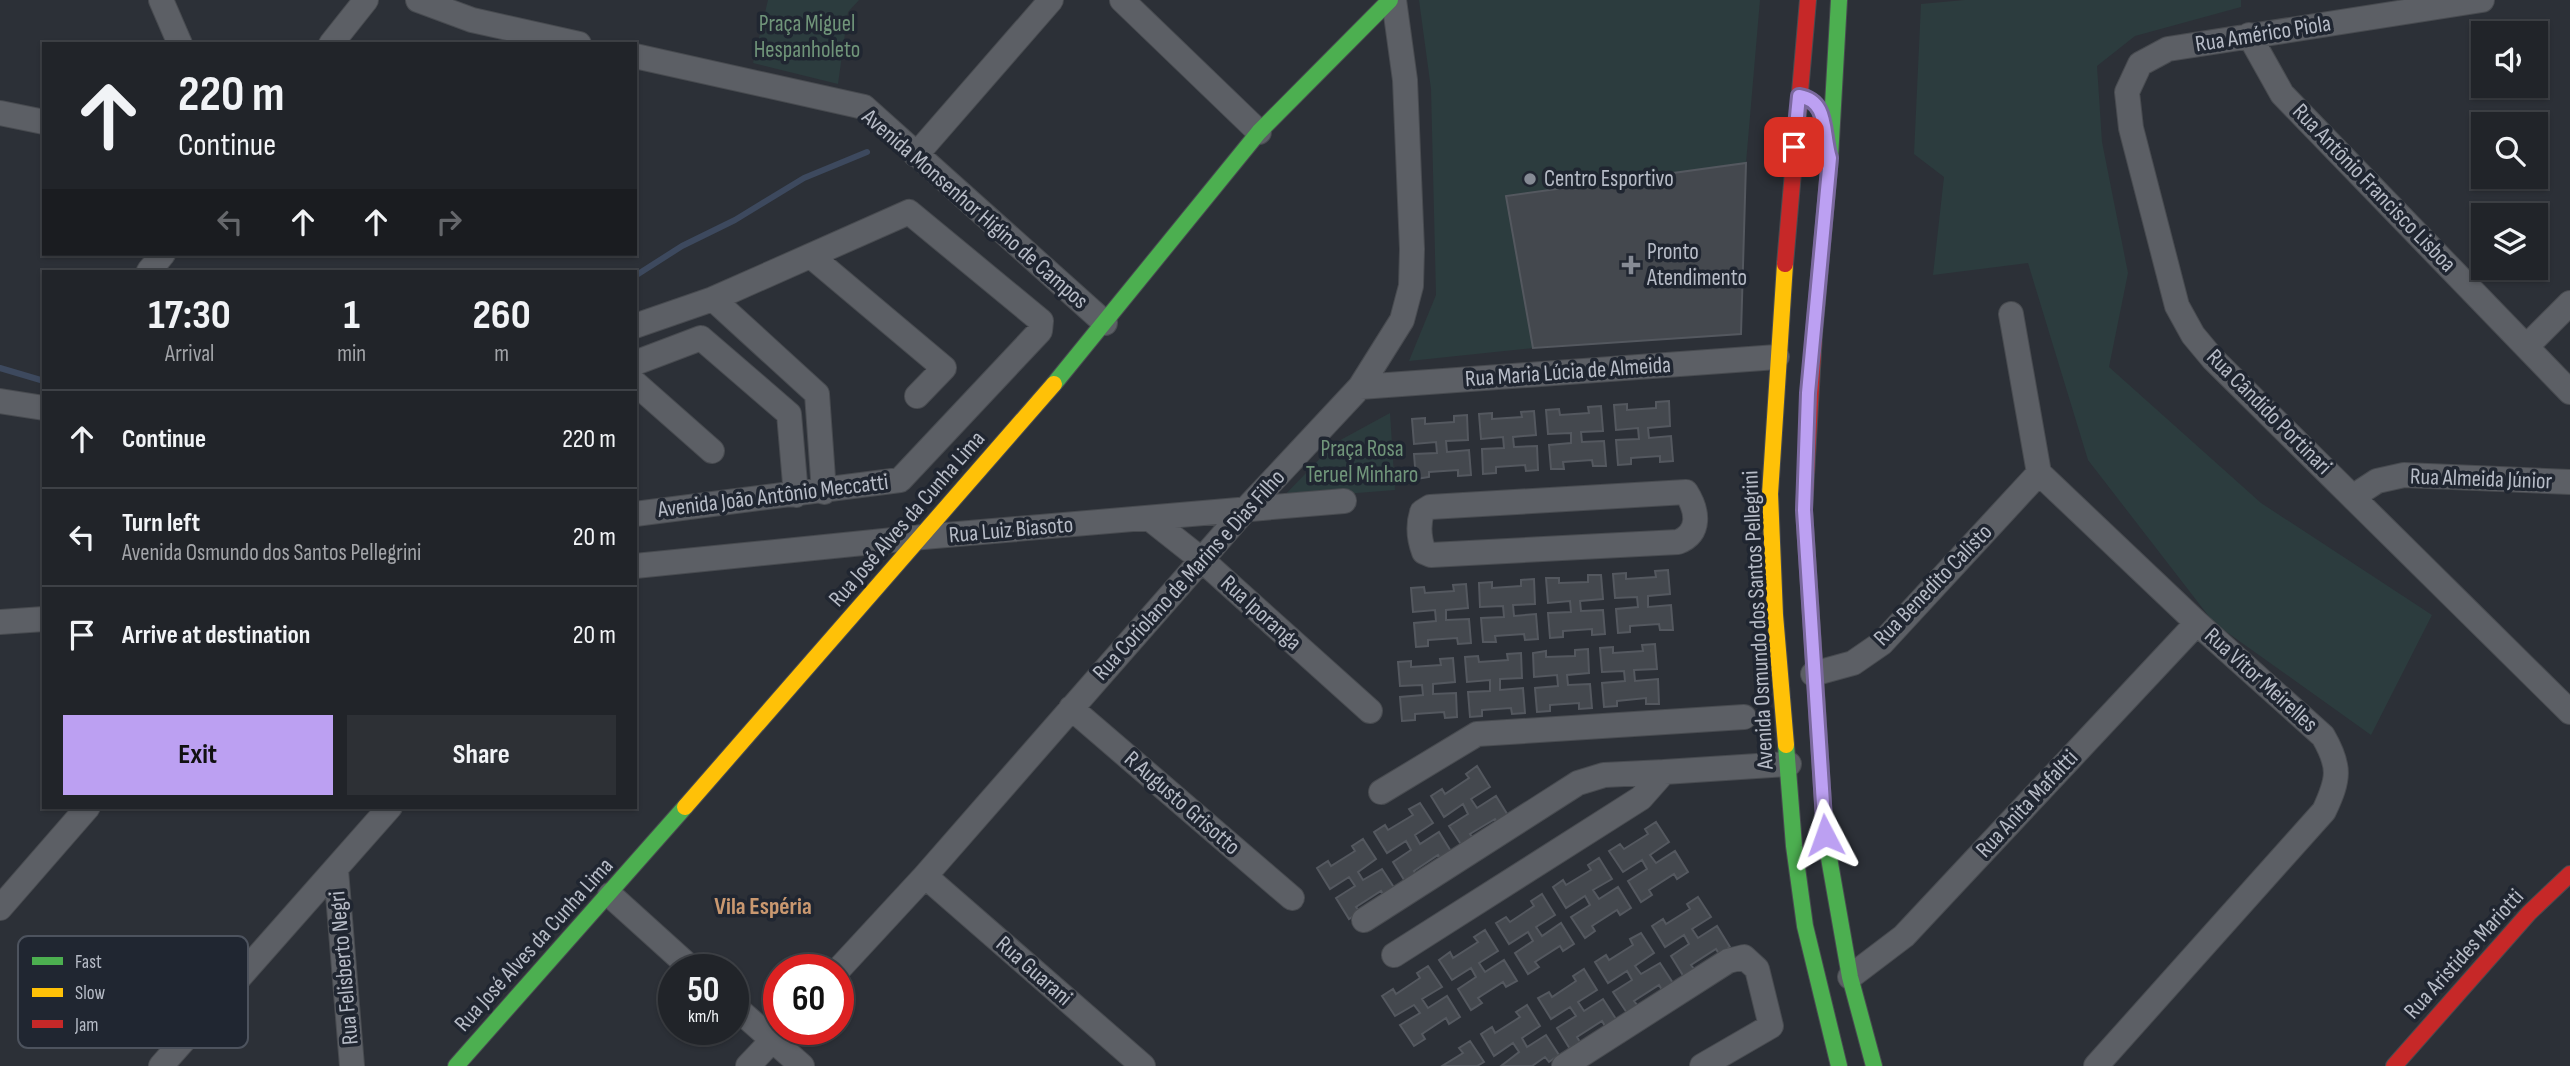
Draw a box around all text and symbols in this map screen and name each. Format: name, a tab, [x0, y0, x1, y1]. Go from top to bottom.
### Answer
street label: Rua Américo Piola	[2193, 9, 2333, 59]
park label: Praça Miguel Hespanholeto	[754, 10, 860, 64]
map controls	[2471, 21, 2548, 280]
button: sound	[2471, 21, 2548, 98]
text: 220 m	[178, 66, 284, 125]
icon: ahead	[63, 70, 154, 161]
street label: Rua Antônio Francisco Lisboa	[2286, 98, 2462, 278]
street label: Avenida Monsenhor Higino de Campos	[855, 102, 1094, 315]
button: search	[2471, 112, 2548, 189]
pin	[1764, 117, 1824, 177]
text: Continue	[178, 126, 276, 165]
icon: arrive	[1775, 128, 1813, 166]
place label: Centro Esportivo	[1544, 165, 1674, 193]
marker: Centro Esportivo	[1522, 171, 1538, 187]
icon: left	[211, 203, 249, 241]
icon: ahead	[284, 203, 322, 241]
icon: ahead	[357, 203, 395, 241]
icon: right	[430, 203, 468, 241]
button: layers	[2471, 203, 2548, 280]
place label: Pronto Atendimento	[1646, 238, 1747, 292]
marker: Pronto Atendimento	[1621, 255, 1641, 275]
text: 17:30	[148, 290, 231, 341]
text: 1	[343, 290, 360, 341]
text: 260	[472, 290, 531, 341]
text: Arrival	[165, 340, 214, 368]
text: min	[337, 340, 366, 368]
text: m	[494, 340, 509, 368]
street label: Rua Cândido Portinari	[2200, 343, 2338, 481]
street label: Rua Maria Lúcia de Almeida	[1464, 351, 1672, 393]
icon: ahead	[63, 420, 101, 458]
text: Continue	[122, 424, 206, 455]
text: 220 m	[562, 424, 616, 455]
street label: Rua José Alves da Cunha Lima	[823, 425, 991, 613]
park label: Praça Rosa Teruel Minharo	[1306, 435, 1418, 489]
street label: Rua Almeida Júnior	[2409, 463, 2553, 495]
street label: Rua Coriolano de Marins e Dias Filho	[1087, 464, 1291, 686]
street label: Avenida João Antônio Meccatti	[655, 468, 890, 524]
street label: Avenida Osmundo dos Santos Pellegrini	[1736, 470, 1780, 771]
text: Turn left	[122, 508, 200, 539]
street label: Rua Luiz Biasoto	[948, 511, 1074, 549]
icon: left	[63, 518, 101, 556]
street label: Rua Benedito Calisto	[1868, 518, 1998, 652]
text: 20 m	[573, 522, 616, 553]
text: Avenida Osmundo dos Santos Pellegrini	[122, 539, 421, 567]
street label: Rua Iporanga	[1215, 569, 1307, 657]
icon: arrive	[63, 616, 101, 654]
text: Arrive at destination	[122, 620, 310, 651]
text: 20 m	[573, 620, 616, 651]
street label: Rua Vitor Meirelles	[2199, 622, 2323, 738]
button: Exit	[63, 715, 333, 795]
button: Share	[347, 715, 616, 795]
street label: Rua Anita Mafaltti	[1970, 744, 2084, 864]
street label: R Augusto Grisotto	[1118, 745, 1246, 861]
position arrow	[1788, 798, 1862, 872]
street label: Rua José Alves da Cunha Lima	[449, 852, 619, 1038]
street label: Rua Aristides Mariotti	[2398, 883, 2530, 1025]
street label: Rua Felisberto Negri	[323, 890, 365, 1046]
district label: Vila Espéria	[714, 892, 812, 921]
street label: Rua Guarani	[990, 930, 1078, 1012]
legend	[18, 936, 248, 1048]
text: Fast	[75, 951, 102, 974]
speed limit sign: 60	[763, 954, 854, 1045]
text: 50	[687, 969, 720, 1012]
text: Slow	[75, 982, 105, 1005]
text: km/h	[688, 1006, 719, 1027]
text: Jam	[74, 1014, 98, 1037]

